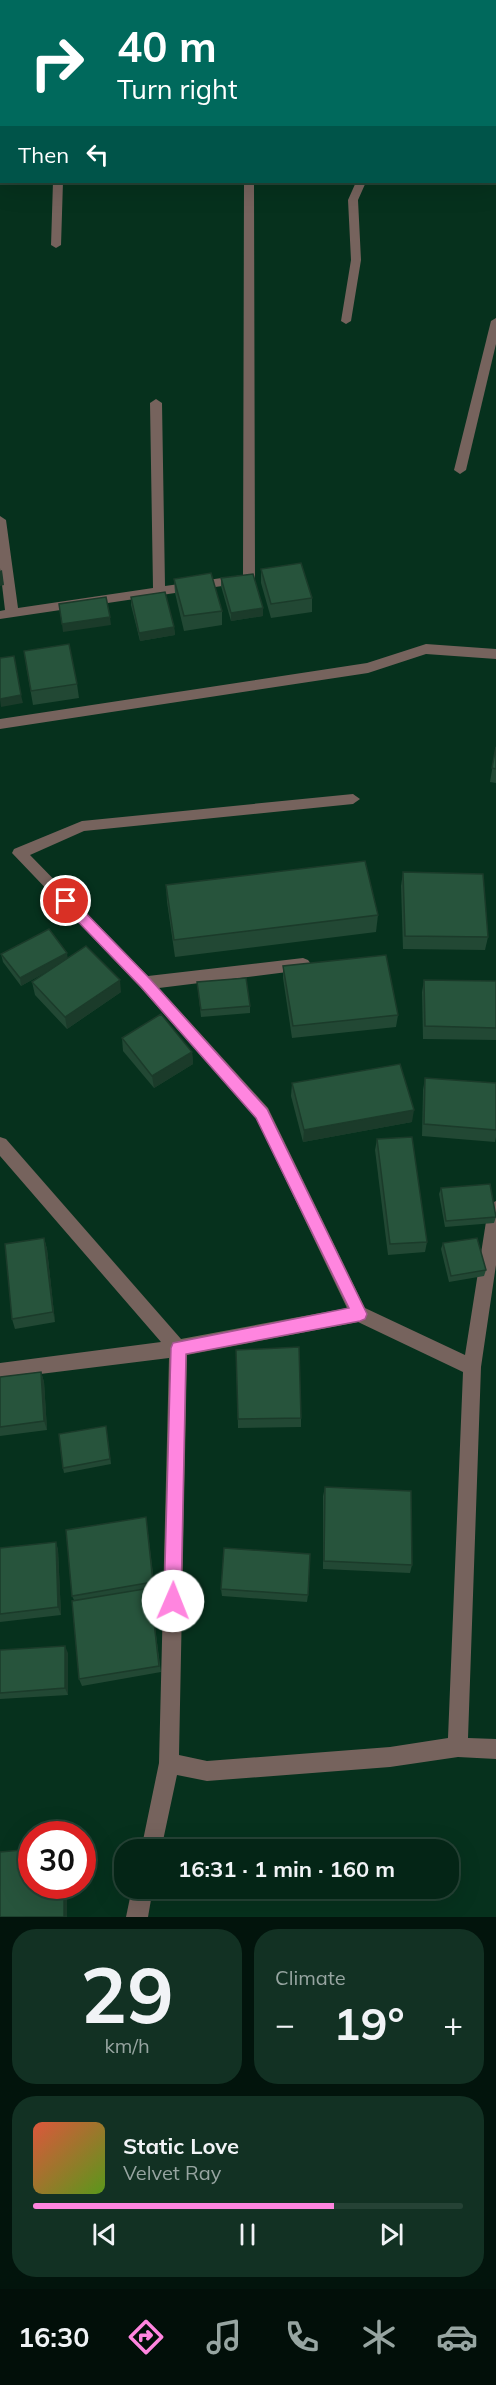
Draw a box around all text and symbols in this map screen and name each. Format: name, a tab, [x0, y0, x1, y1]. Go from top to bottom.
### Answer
text: 40 m	[117, 20, 217, 73]
icon: right	[18, 24, 96, 102]
text: Turn right	[117, 72, 237, 106]
icon: left	[81, 138, 114, 171]
text: Then	[18, 141, 69, 169]
pin	[40, 875, 91, 926]
icon: arrive	[49, 884, 82, 917]
position arrow	[141, 1569, 205, 1633]
speed limit sign: 30	[18, 1821, 96, 1899]
text: 16:31 · 1 min · 160 m	[178, 1855, 395, 1883]
text: 29	[80, 1945, 174, 2043]
text: Climate	[275, 1965, 346, 1990]
text: 19°	[333, 1995, 405, 2051]
text: −	[275, 2003, 295, 2044]
text: +	[443, 2003, 463, 2044]
text: km/h	[104, 2033, 150, 2058]
text: Static Love	[123, 2132, 239, 2160]
text: Velvet Ray	[123, 2160, 221, 2185]
icon: previous	[88, 2218, 121, 2251]
icon: pause	[231, 2218, 264, 2251]
icon: next	[375, 2218, 408, 2251]
icon: directions	[125, 2316, 167, 2358]
icon: music	[203, 2316, 245, 2358]
icon: phone	[281, 2316, 323, 2358]
icon: climate	[358, 2316, 400, 2358]
icon: car	[436, 2316, 478, 2358]
text: 16:30	[18, 2320, 89, 2354]

